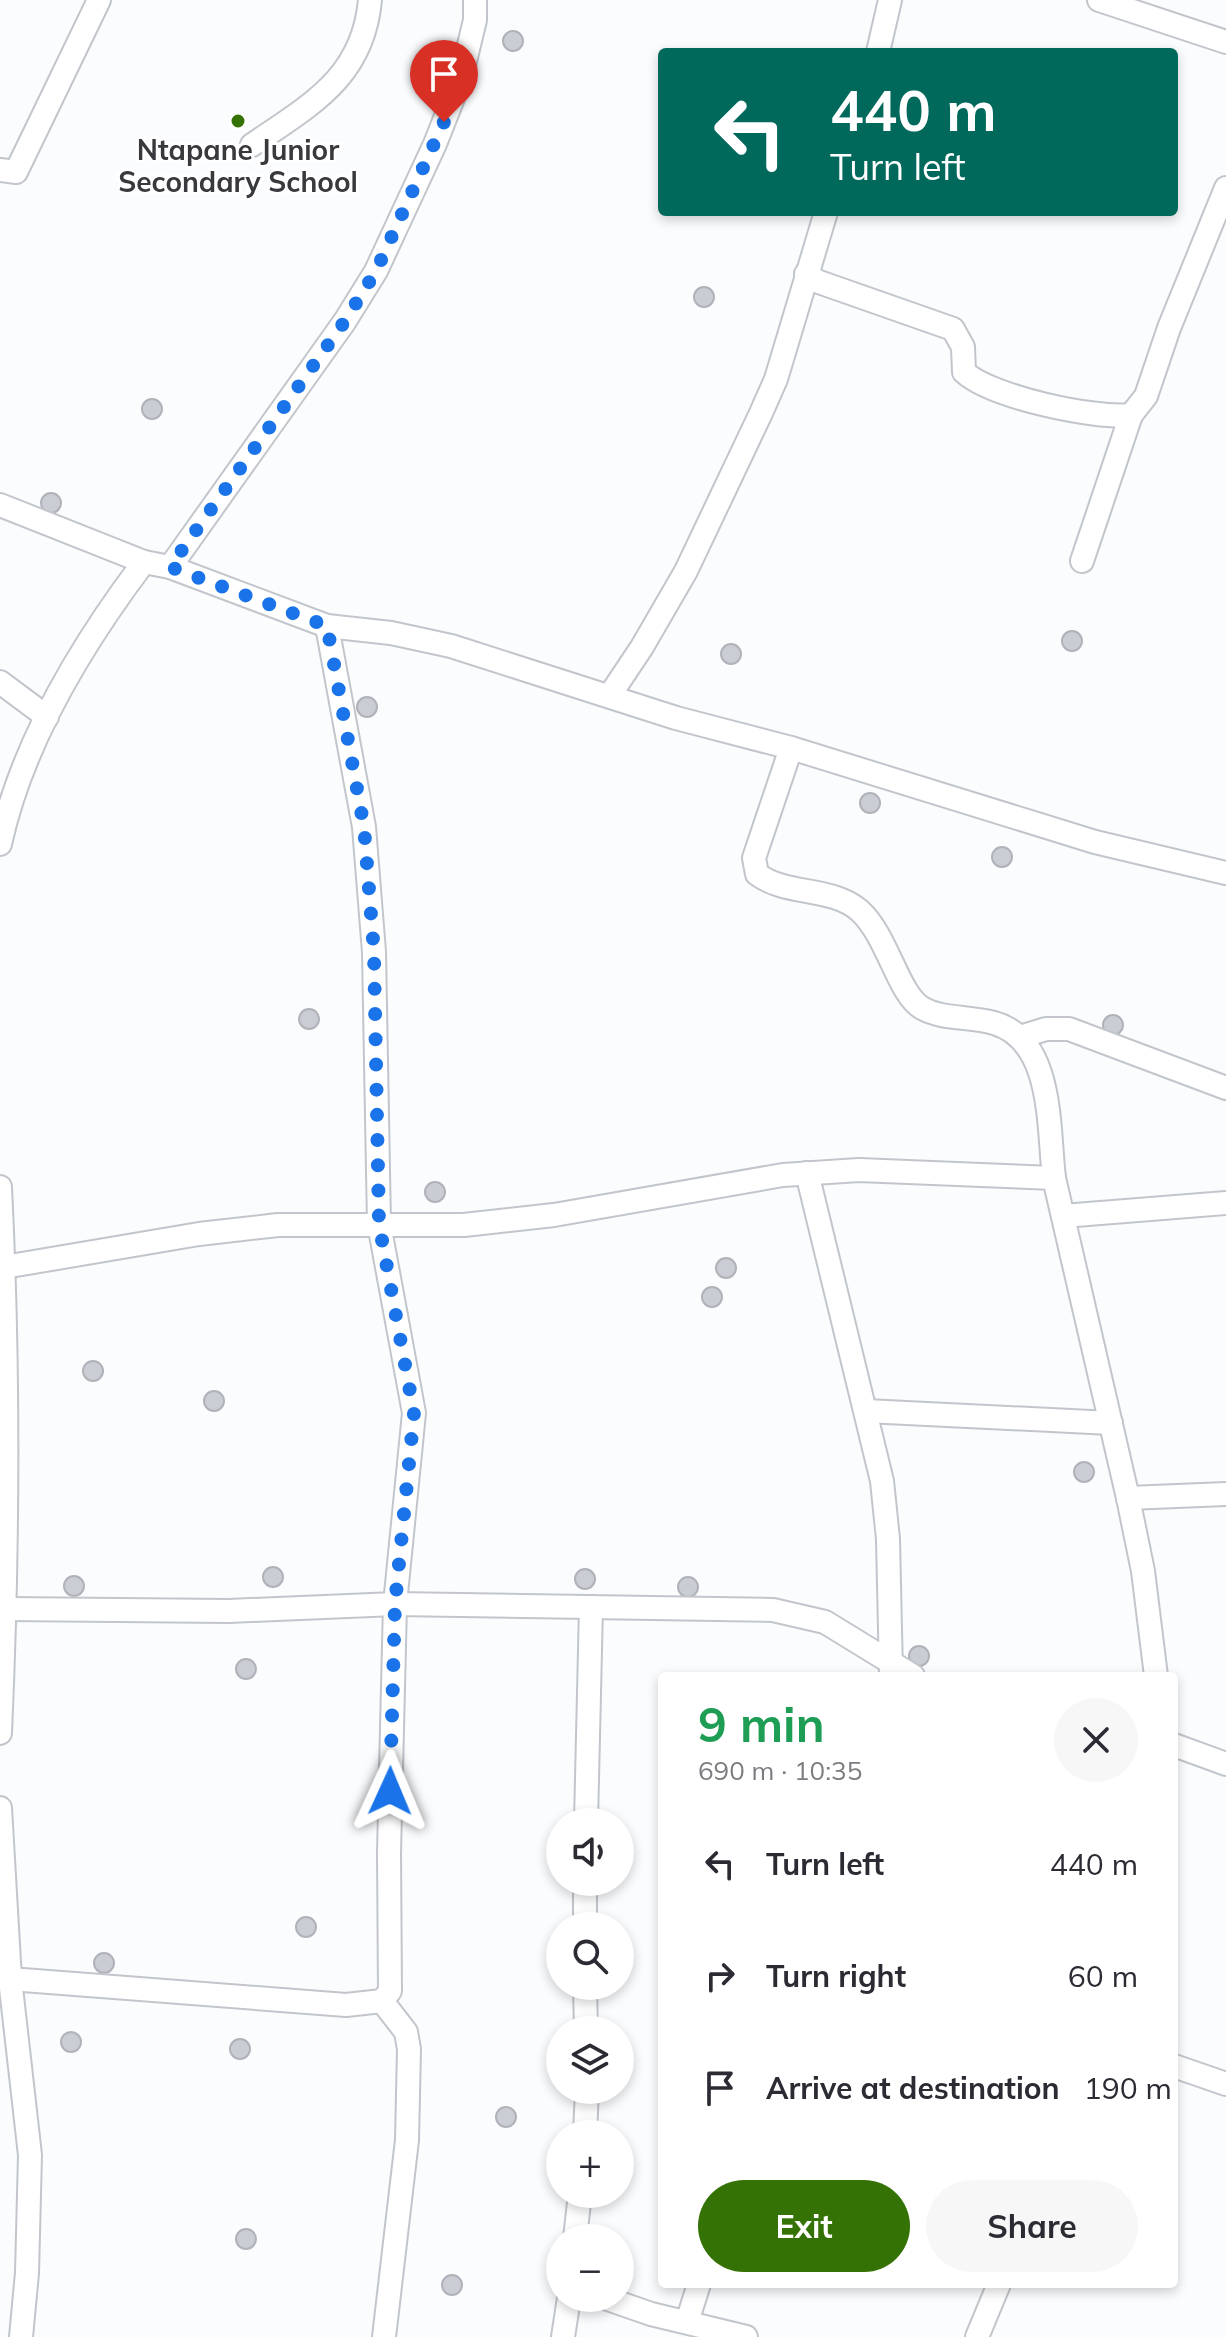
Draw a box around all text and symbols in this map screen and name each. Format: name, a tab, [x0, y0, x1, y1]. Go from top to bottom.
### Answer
pin	[410, 40, 478, 122]
icon: arrive	[422, 52, 466, 96]
text: 440 m	[830, 75, 997, 145]
icon: left	[698, 80, 802, 184]
marker: Ntapane Junior Secondary School	[229, 112, 247, 130]
place label: Ntapane Junior Secondary School	[118, 132, 358, 199]
text: Turn left	[830, 144, 966, 189]
text: 9 min	[698, 1694, 825, 1754]
button: close	[1054, 1698, 1138, 1782]
position arrow	[348, 1749, 432, 1833]
text: 690 m · 10:35	[698, 1754, 862, 1787]
map controls	[546, 1808, 634, 2312]
button: sound	[546, 1808, 634, 1896]
icon: left	[698, 1842, 742, 1886]
text: Turn left	[766, 1845, 884, 1883]
text: 440 m	[1050, 1845, 1138, 1883]
button: search	[546, 1912, 634, 2000]
icon: right	[698, 1954, 742, 1998]
text: Turn right	[766, 1957, 906, 1995]
text: 60 m	[1068, 1957, 1138, 1995]
button: layers	[546, 2016, 634, 2104]
icon: arrive	[698, 2066, 742, 2110]
text: Arrive at destination	[766, 2069, 1060, 2107]
text: 190 m	[1084, 2069, 1172, 2107]
button: +	[546, 2120, 634, 2208]
button: Exit	[698, 2180, 910, 2272]
button: Share	[926, 2180, 1138, 2272]
button: −	[546, 2224, 634, 2312]

